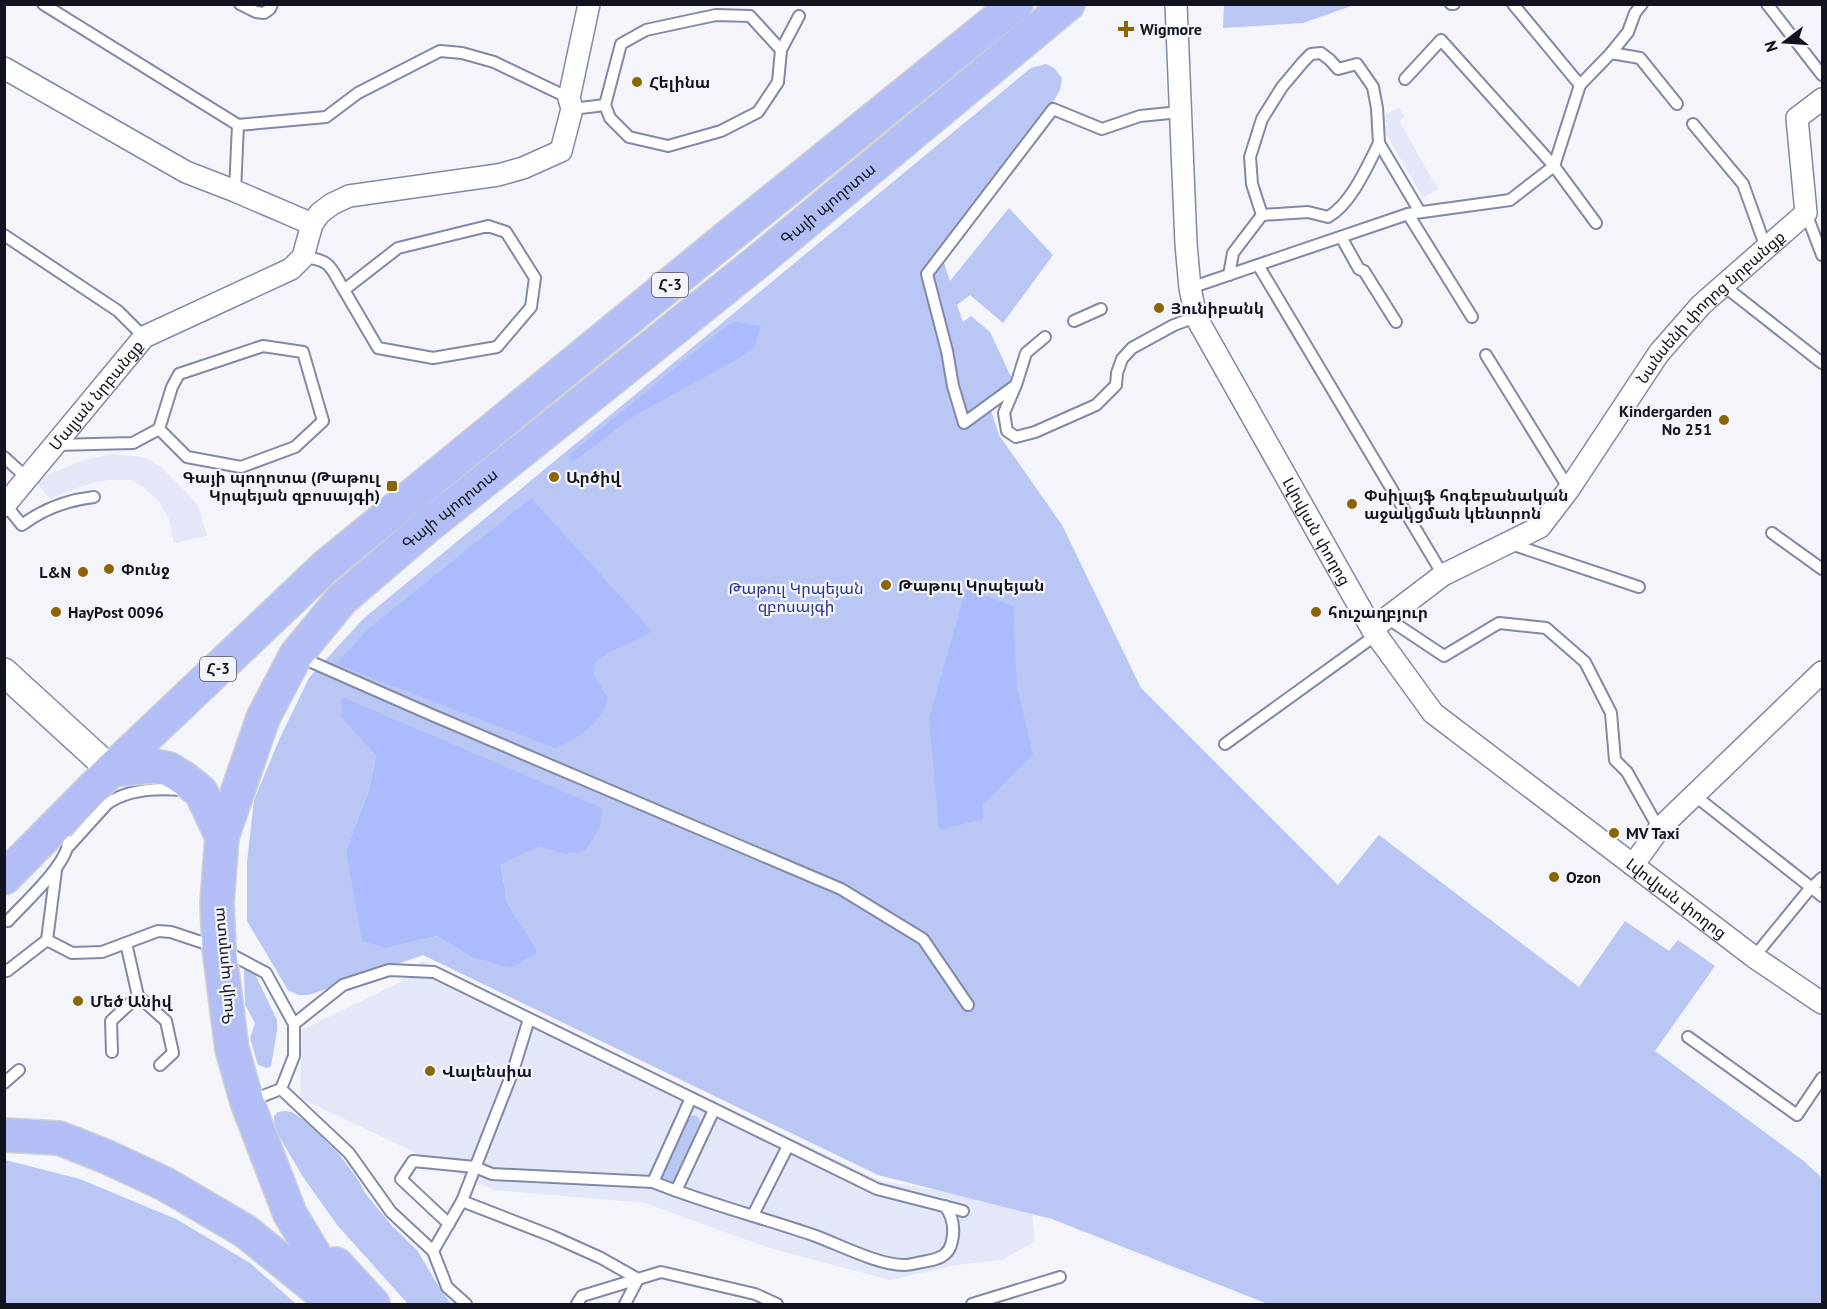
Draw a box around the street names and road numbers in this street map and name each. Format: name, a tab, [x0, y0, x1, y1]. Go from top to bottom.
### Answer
street label: Գայի պողոտա	[776, 158, 879, 249]
street label: Նանսենի փողոց նրբանցք	[1632, 226, 1789, 387]
road number: Հ-3	[652, 273, 688, 297]
street label: Մալյան նրբանցք	[44, 336, 147, 454]
street label: Գայի պողոտա	[398, 464, 502, 554]
street label: Լվովյան փողոց	[1278, 474, 1355, 589]
road number: Հ-3	[200, 657, 236, 681]
street label: Լվովյան փողոց	[1622, 854, 1731, 943]
street label: Գայի պողոտա	[208, 907, 238, 1025]

